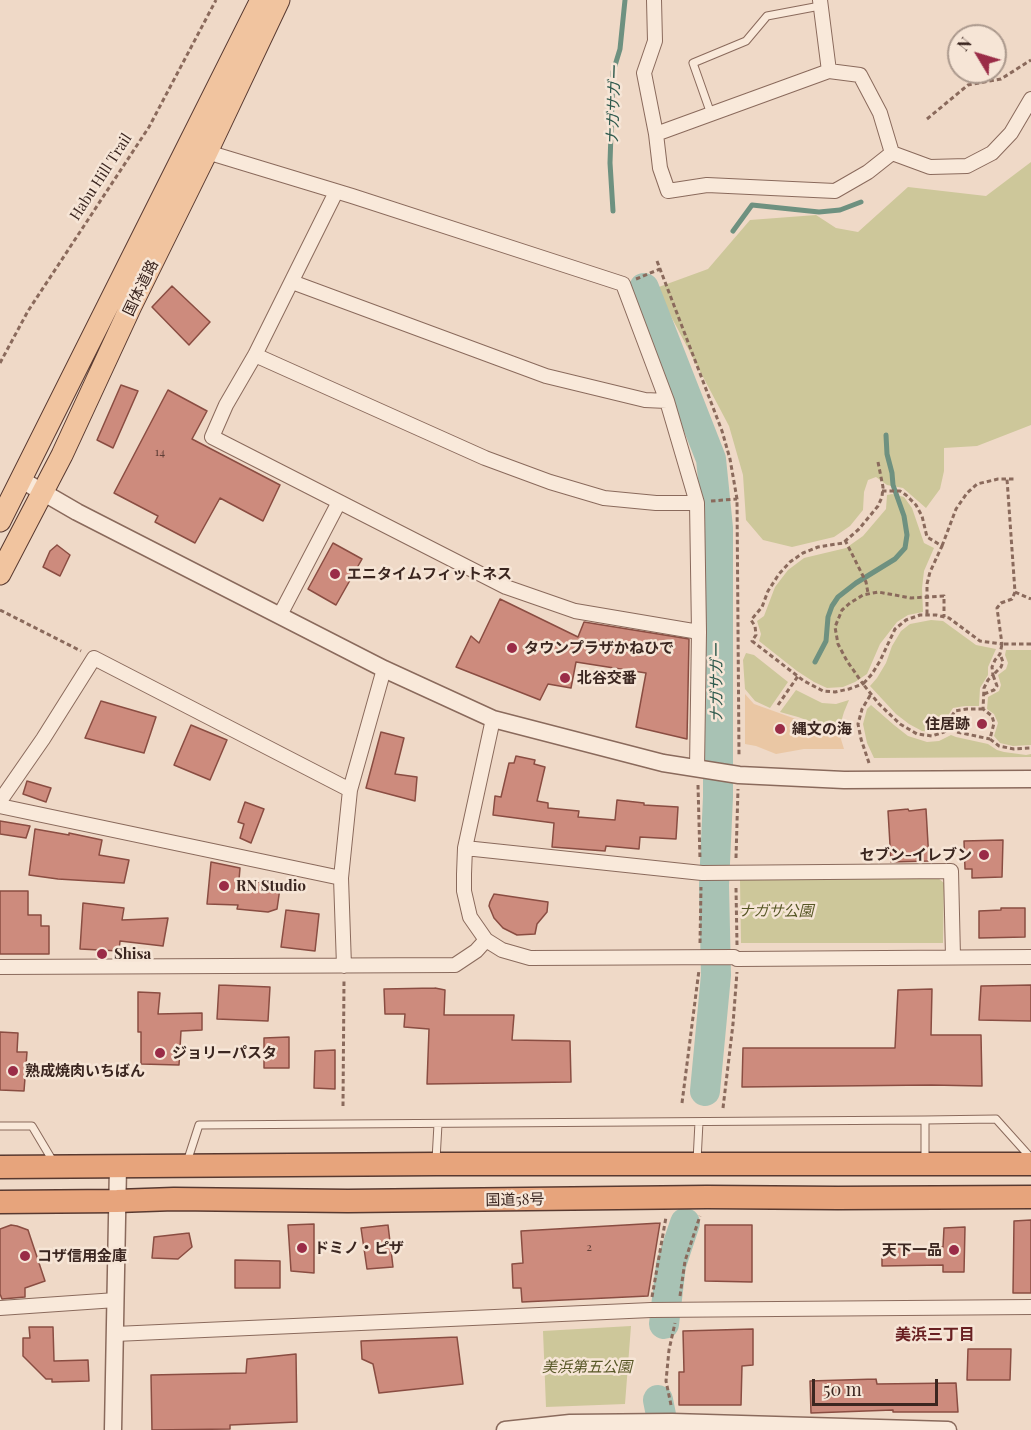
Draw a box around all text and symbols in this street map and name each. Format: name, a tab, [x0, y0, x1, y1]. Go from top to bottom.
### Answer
north arrow	[947, 24, 1007, 84]
text: N	[952, 33, 976, 55]
water label: ナガサガー	[603, 65, 625, 145]
street label: Habu Hill Trail	[66, 130, 136, 224]
street label: 国体道路	[120, 257, 162, 319]
house number: 14	[155, 445, 165, 459]
place label: エニタイムフィットネス	[347, 565, 512, 583]
marker: エニタイムフィットネス	[328, 567, 342, 581]
place label: タウンプラザかねひで	[524, 639, 674, 657]
marker: タウンプラザかねひで	[505, 641, 519, 655]
water label: ナガサガー	[707, 643, 727, 723]
place label: 北谷交番	[577, 669, 637, 687]
marker: 北谷交番	[558, 671, 572, 685]
place label: 住居跡	[925, 715, 970, 733]
marker: 住居跡	[975, 717, 989, 731]
place label: 縄文の海	[792, 720, 852, 738]
marker: 縄文の海	[773, 722, 787, 736]
place label: セブン-イレブン	[860, 846, 972, 864]
marker: セブン-イレブン	[977, 848, 991, 862]
place label: RN Studio	[236, 877, 306, 895]
marker: RN Studio	[217, 879, 231, 893]
park label: ナガサ公園	[739, 902, 813, 920]
place label: Shisa	[114, 945, 151, 963]
marker: Shisa	[95, 947, 109, 961]
place label: ジョリーパスタ	[172, 1044, 277, 1062]
marker: ジョリーパスタ	[153, 1046, 167, 1060]
place label: 熟成焼肉いちばん	[25, 1062, 145, 1080]
marker: 熟成焼肉いちばん	[6, 1064, 20, 1078]
street label: 国道58号	[485, 1190, 545, 1210]
place label: ドミノ・ピザ	[314, 1239, 404, 1257]
house number: 2	[586, 1240, 592, 1254]
marker: ドミノ・ピザ	[295, 1241, 309, 1255]
place label: 天下一品	[882, 1241, 942, 1259]
marker: 天下一品	[947, 1243, 961, 1257]
place label: コザ信用金庫	[37, 1247, 127, 1265]
marker: コザ信用金庫	[18, 1249, 32, 1263]
district label: 美浜三丁目	[895, 1325, 975, 1345]
park label: 美浜第五公園	[542, 1358, 632, 1376]
scale bar	[815, 1367, 941, 1405]
text: 50 m	[823, 1377, 862, 1401]

